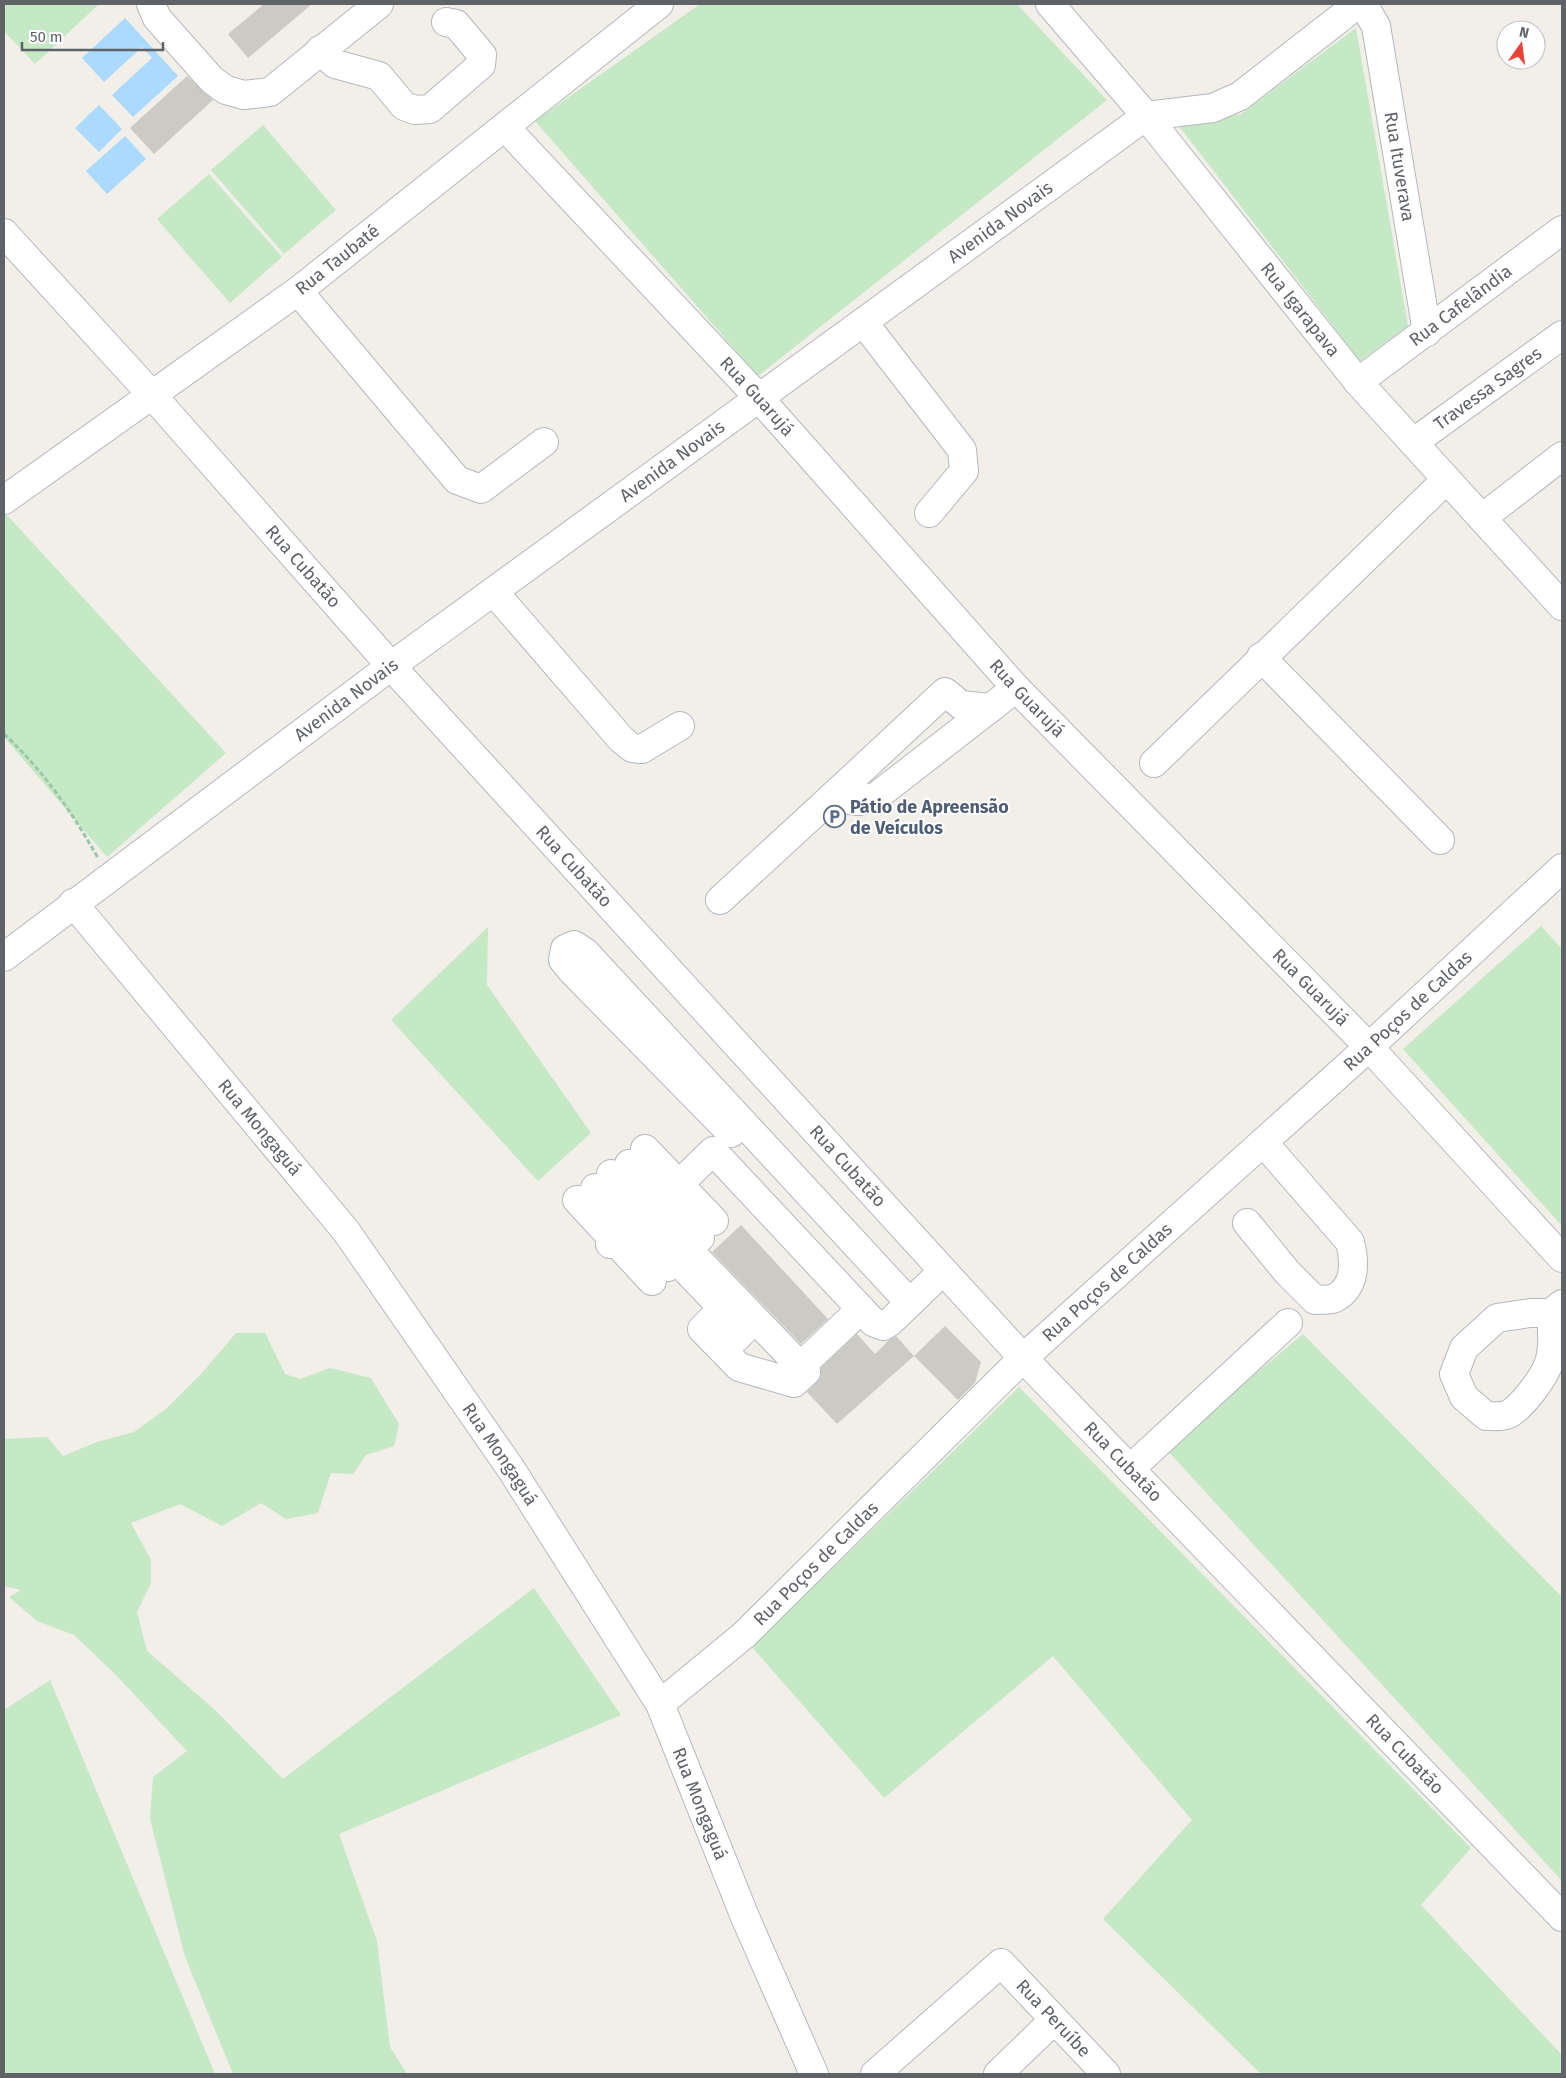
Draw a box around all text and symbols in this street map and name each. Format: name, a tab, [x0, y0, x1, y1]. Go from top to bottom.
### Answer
scale bar	[22, 20, 164, 52]
north arrow	[1496, 20, 1546, 70]
text: N	[1517, 23, 1531, 42]
text: 50 m	[30, 28, 63, 46]
street label: Rua Ituverava	[1379, 110, 1419, 223]
street label: Avenida Novais	[943, 177, 1057, 268]
street label: Rua Taubaté	[291, 220, 384, 300]
street label: Rua Igarapava	[1256, 258, 1345, 361]
street label: Rua Cafelândia	[1405, 260, 1516, 351]
street label: Travessa Sagres	[1430, 342, 1546, 435]
street label: Rua Guarujá	[715, 352, 799, 441]
street label: Avenida Novais	[615, 416, 729, 507]
street label: Rua Cubatão	[261, 520, 346, 612]
street label: Avenida Novais	[290, 654, 402, 746]
street label: Rua Guarujá	[985, 655, 1069, 742]
place label: Pátio de Apreensão de Veículos	[850, 796, 1009, 839]
parking icon: Pátio de Apreensão de Veículos	[822, 805, 846, 829]
street label: Rua Cubatão	[531, 821, 617, 912]
street label: Rua Guarujá	[1268, 944, 1353, 1031]
street label: Rua Poços de Caldas	[1339, 946, 1477, 1076]
street label: Rua Mongaguá	[213, 1075, 306, 1180]
street label: Rua Cubatão	[805, 1121, 891, 1212]
street label: Rua Poços de Caldas	[1038, 1218, 1177, 1346]
street label: Rua Mongaguá	[458, 1399, 542, 1510]
street label: Rua Cubatão	[1079, 1417, 1167, 1506]
street label: Rua Poços de Caldas	[749, 1497, 883, 1630]
street label: Rua Cubatão	[1361, 1709, 1449, 1799]
street label: Rua Mongaguá	[668, 1744, 732, 1863]
street label: Rua Peruíbe	[1011, 1975, 1095, 2062]

